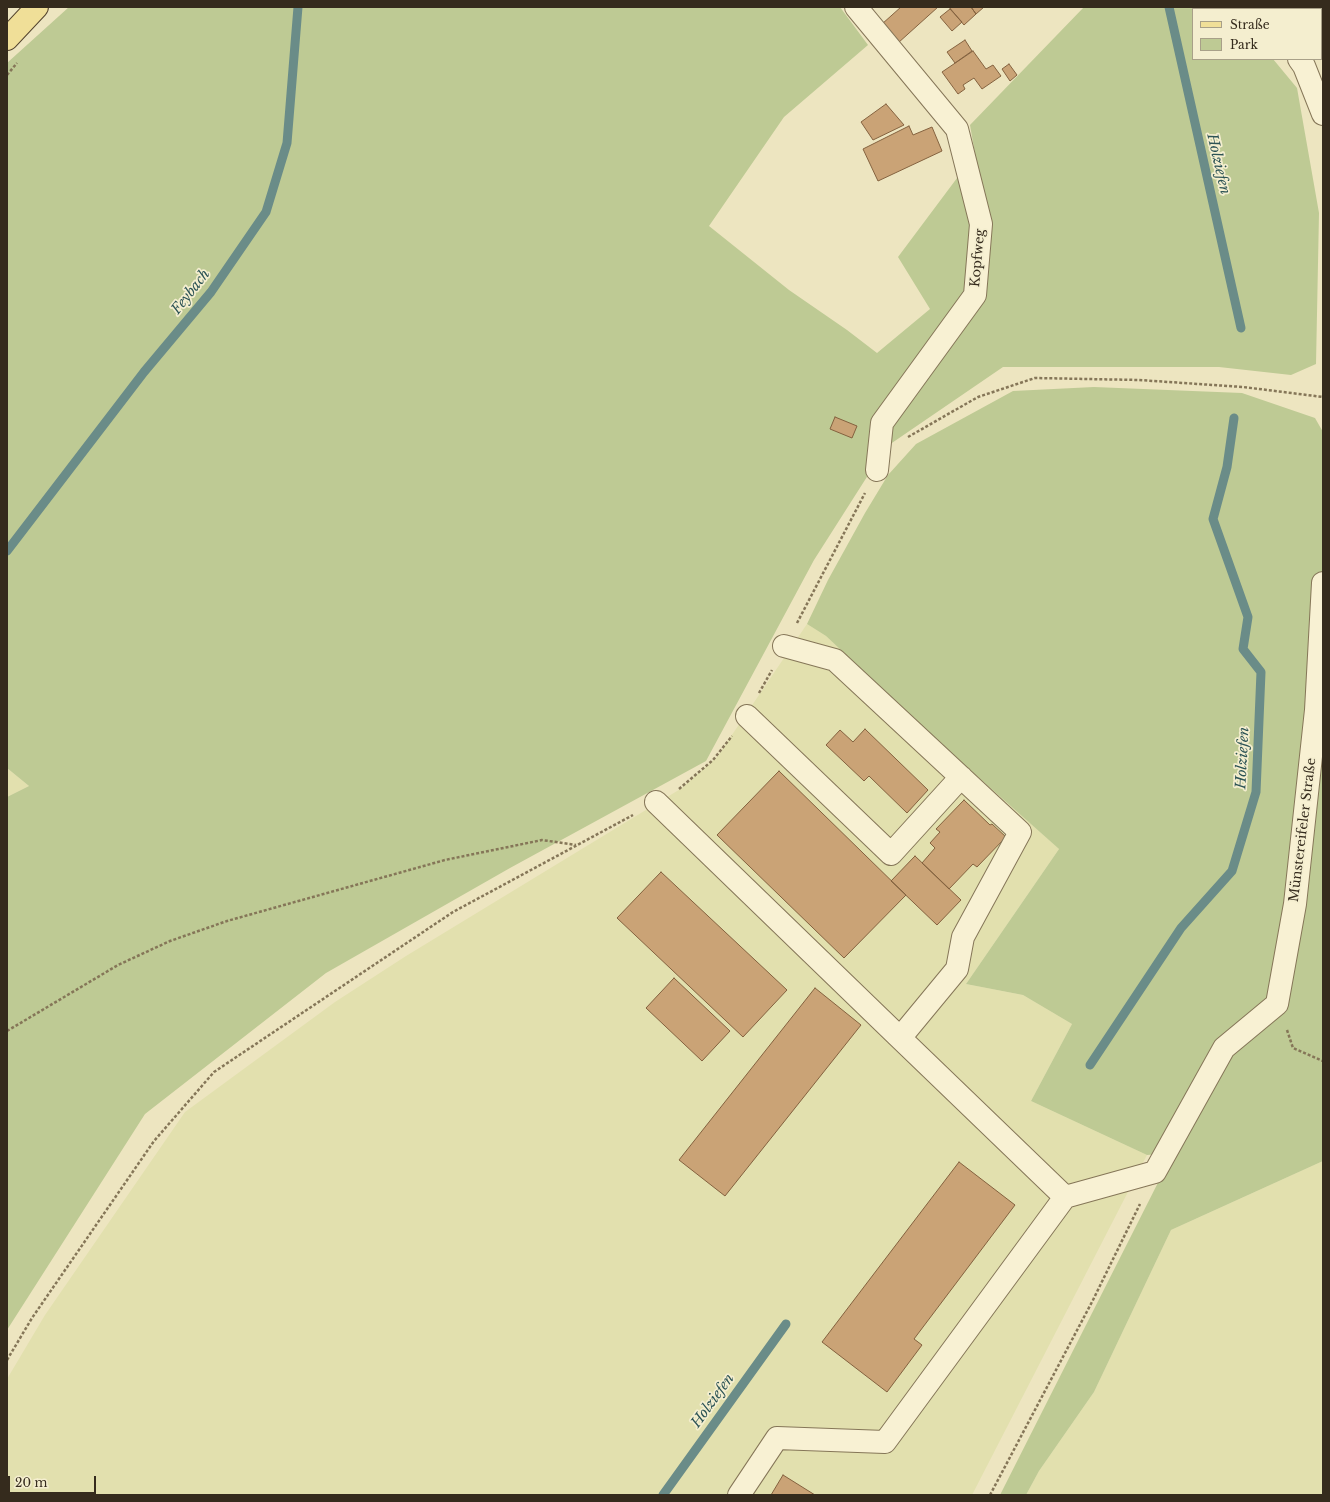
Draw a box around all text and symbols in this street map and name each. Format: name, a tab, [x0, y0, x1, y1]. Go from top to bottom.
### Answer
legend	[1192, 8, 1322, 60]
text: Straße	[1230, 17, 1270, 32]
text: Park	[1230, 37, 1258, 52]
water label: Holziefen	[1203, 132, 1233, 196]
street label: Kopfweg	[968, 228, 988, 288]
water label: Feybach	[168, 266, 214, 318]
water label: Holziefen	[1233, 727, 1253, 789]
street label: Münstereifeler Straße	[1286, 757, 1320, 903]
water label: Holziefen	[688, 1371, 738, 1431]
scale bar	[10, 1468, 98, 1494]
text: 20 m	[15, 1475, 47, 1490]

